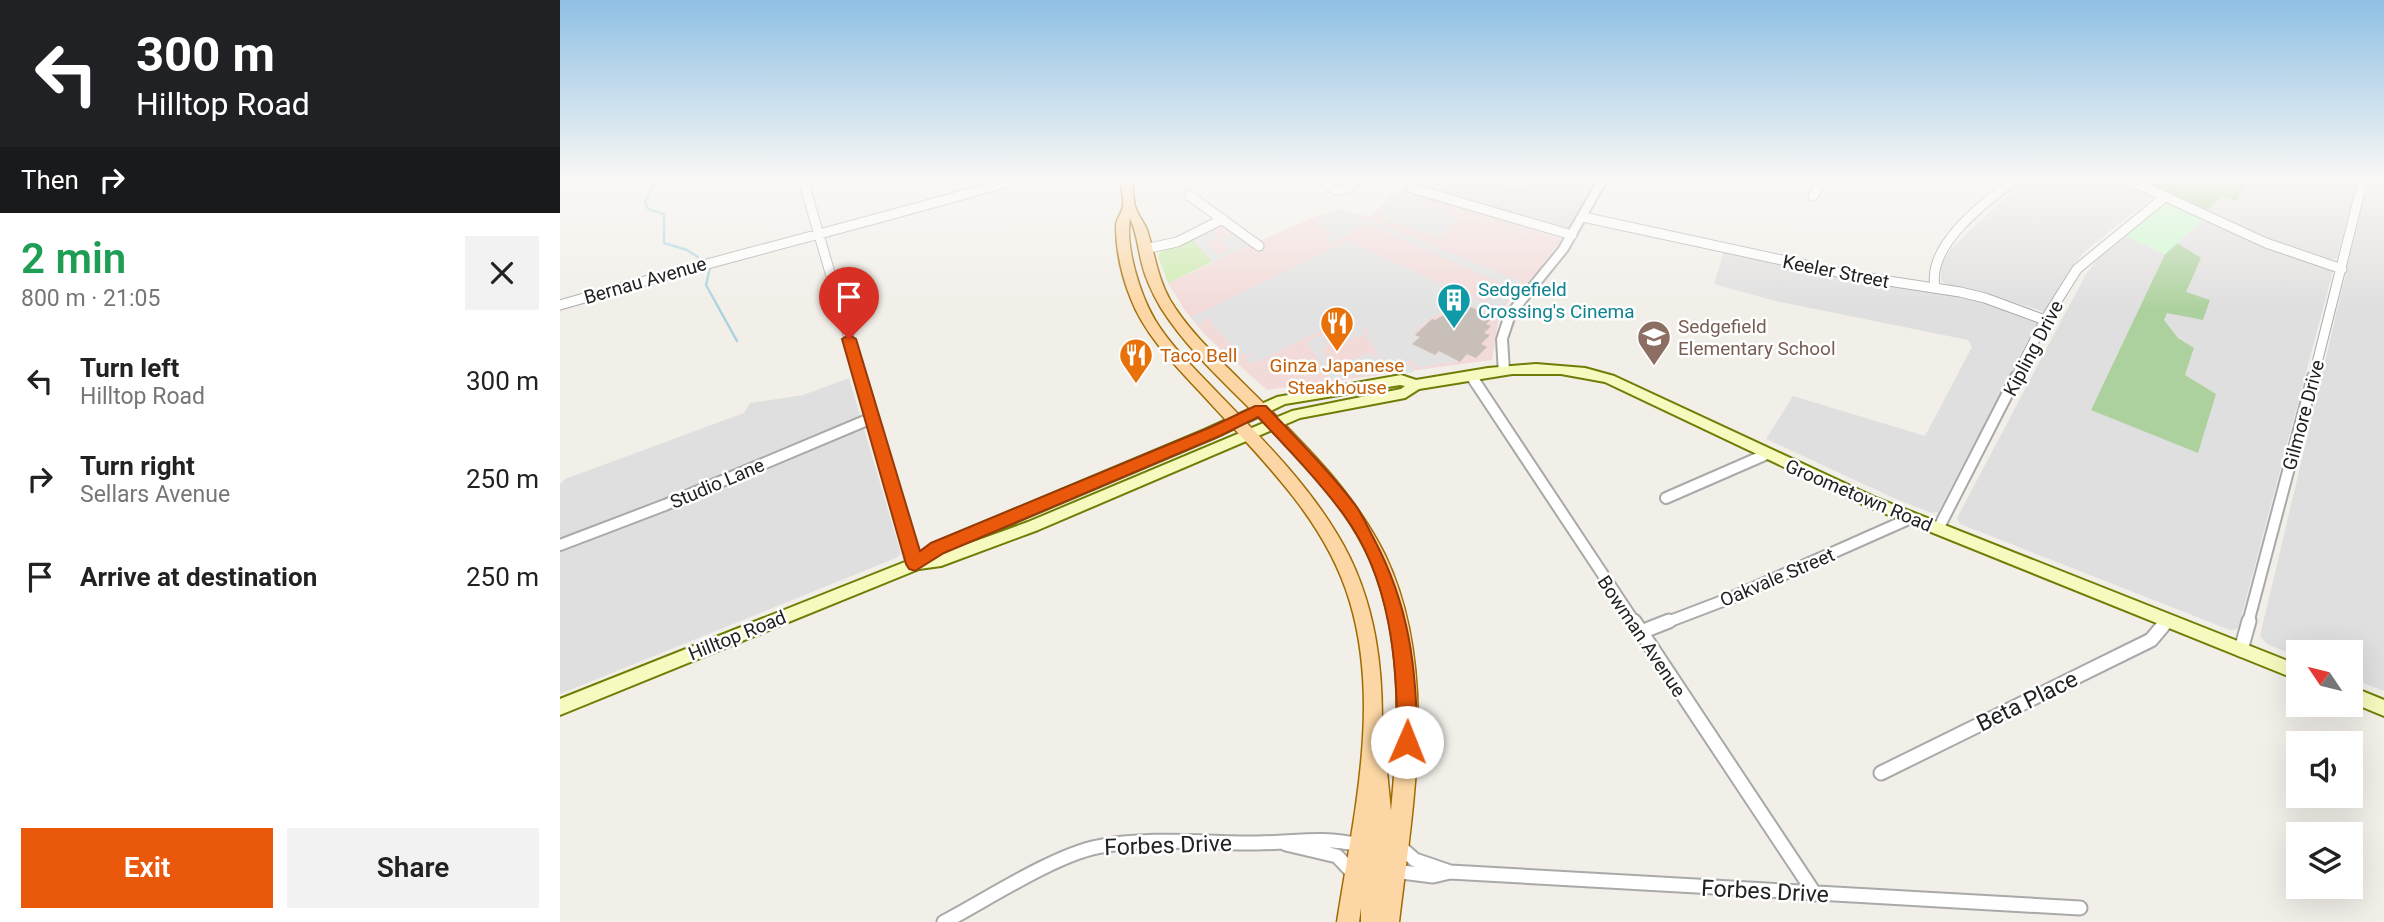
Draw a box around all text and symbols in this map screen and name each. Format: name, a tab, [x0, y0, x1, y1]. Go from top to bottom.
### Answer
text: 300 m	[136, 26, 275, 83]
icon: left	[21, 28, 112, 119]
text: Hilltop Road	[136, 85, 310, 123]
icon: right	[93, 161, 131, 199]
text: Then	[21, 165, 79, 195]
text: 2 min	[21, 234, 126, 283]
button: close	[465, 236, 539, 310]
street label: Keeler Street	[1781, 250, 1891, 293]
street label: Bernau Avenue	[581, 252, 709, 309]
pin	[819, 267, 879, 339]
icon: arrive	[830, 278, 868, 316]
place label: Sedgefield Crossing's Cinema	[1478, 278, 1635, 323]
building icon: Sedgefield Crossing's Cinema	[1435, 281, 1473, 330]
text: 800 m · 21:05	[21, 285, 160, 312]
street label: Kipling Drive	[1999, 296, 2068, 400]
restaurant icon: Ginza Japanese Steakhouse	[1318, 304, 1356, 353]
place label: Sedgefield Elementary School	[1678, 315, 1836, 360]
school or university icon: Sedgefield Elementary School	[1635, 318, 1673, 367]
restaurant icon: Taco Bell	[1117, 336, 1155, 385]
place label: Taco Bell	[1160, 344, 1237, 367]
text: Turn left	[80, 353, 179, 383]
place label: Ginza Japanese Steakhouse	[1270, 354, 1404, 399]
street label: Gilmore Drive	[2278, 357, 2329, 473]
icon: left	[21, 362, 59, 400]
text: 300 m	[466, 366, 539, 396]
text: Hilltop Road	[80, 383, 205, 410]
text: Turn right	[80, 451, 195, 481]
street label: Studio Lane	[667, 453, 768, 514]
street label: Groometown Road	[1782, 454, 1936, 537]
icon: right	[21, 460, 59, 498]
text: 250 m	[466, 464, 539, 494]
text: Sellars Avenue	[80, 481, 230, 508]
street label: Oakvale Street	[1717, 543, 1838, 612]
icon: arrive	[21, 558, 59, 596]
text: Arrive at destination	[80, 562, 317, 592]
text: 250 m	[466, 562, 539, 592]
street label: Bowman Avenue	[1593, 571, 1691, 701]
street label: Hilltop Road	[685, 605, 789, 665]
north arrow	[2286, 640, 2362, 718]
map controls	[2286, 640, 2363, 899]
street label: Beta Place	[1972, 665, 2082, 738]
position arrow	[1370, 705, 1444, 779]
button: sound	[2286, 731, 2363, 808]
button: layers	[2286, 822, 2363, 899]
button: Exit	[21, 828, 273, 908]
button: Share	[287, 828, 539, 908]
street label: Forbes Drive	[1104, 830, 1232, 861]
street label: Forbes Drive	[1700, 875, 1829, 908]

